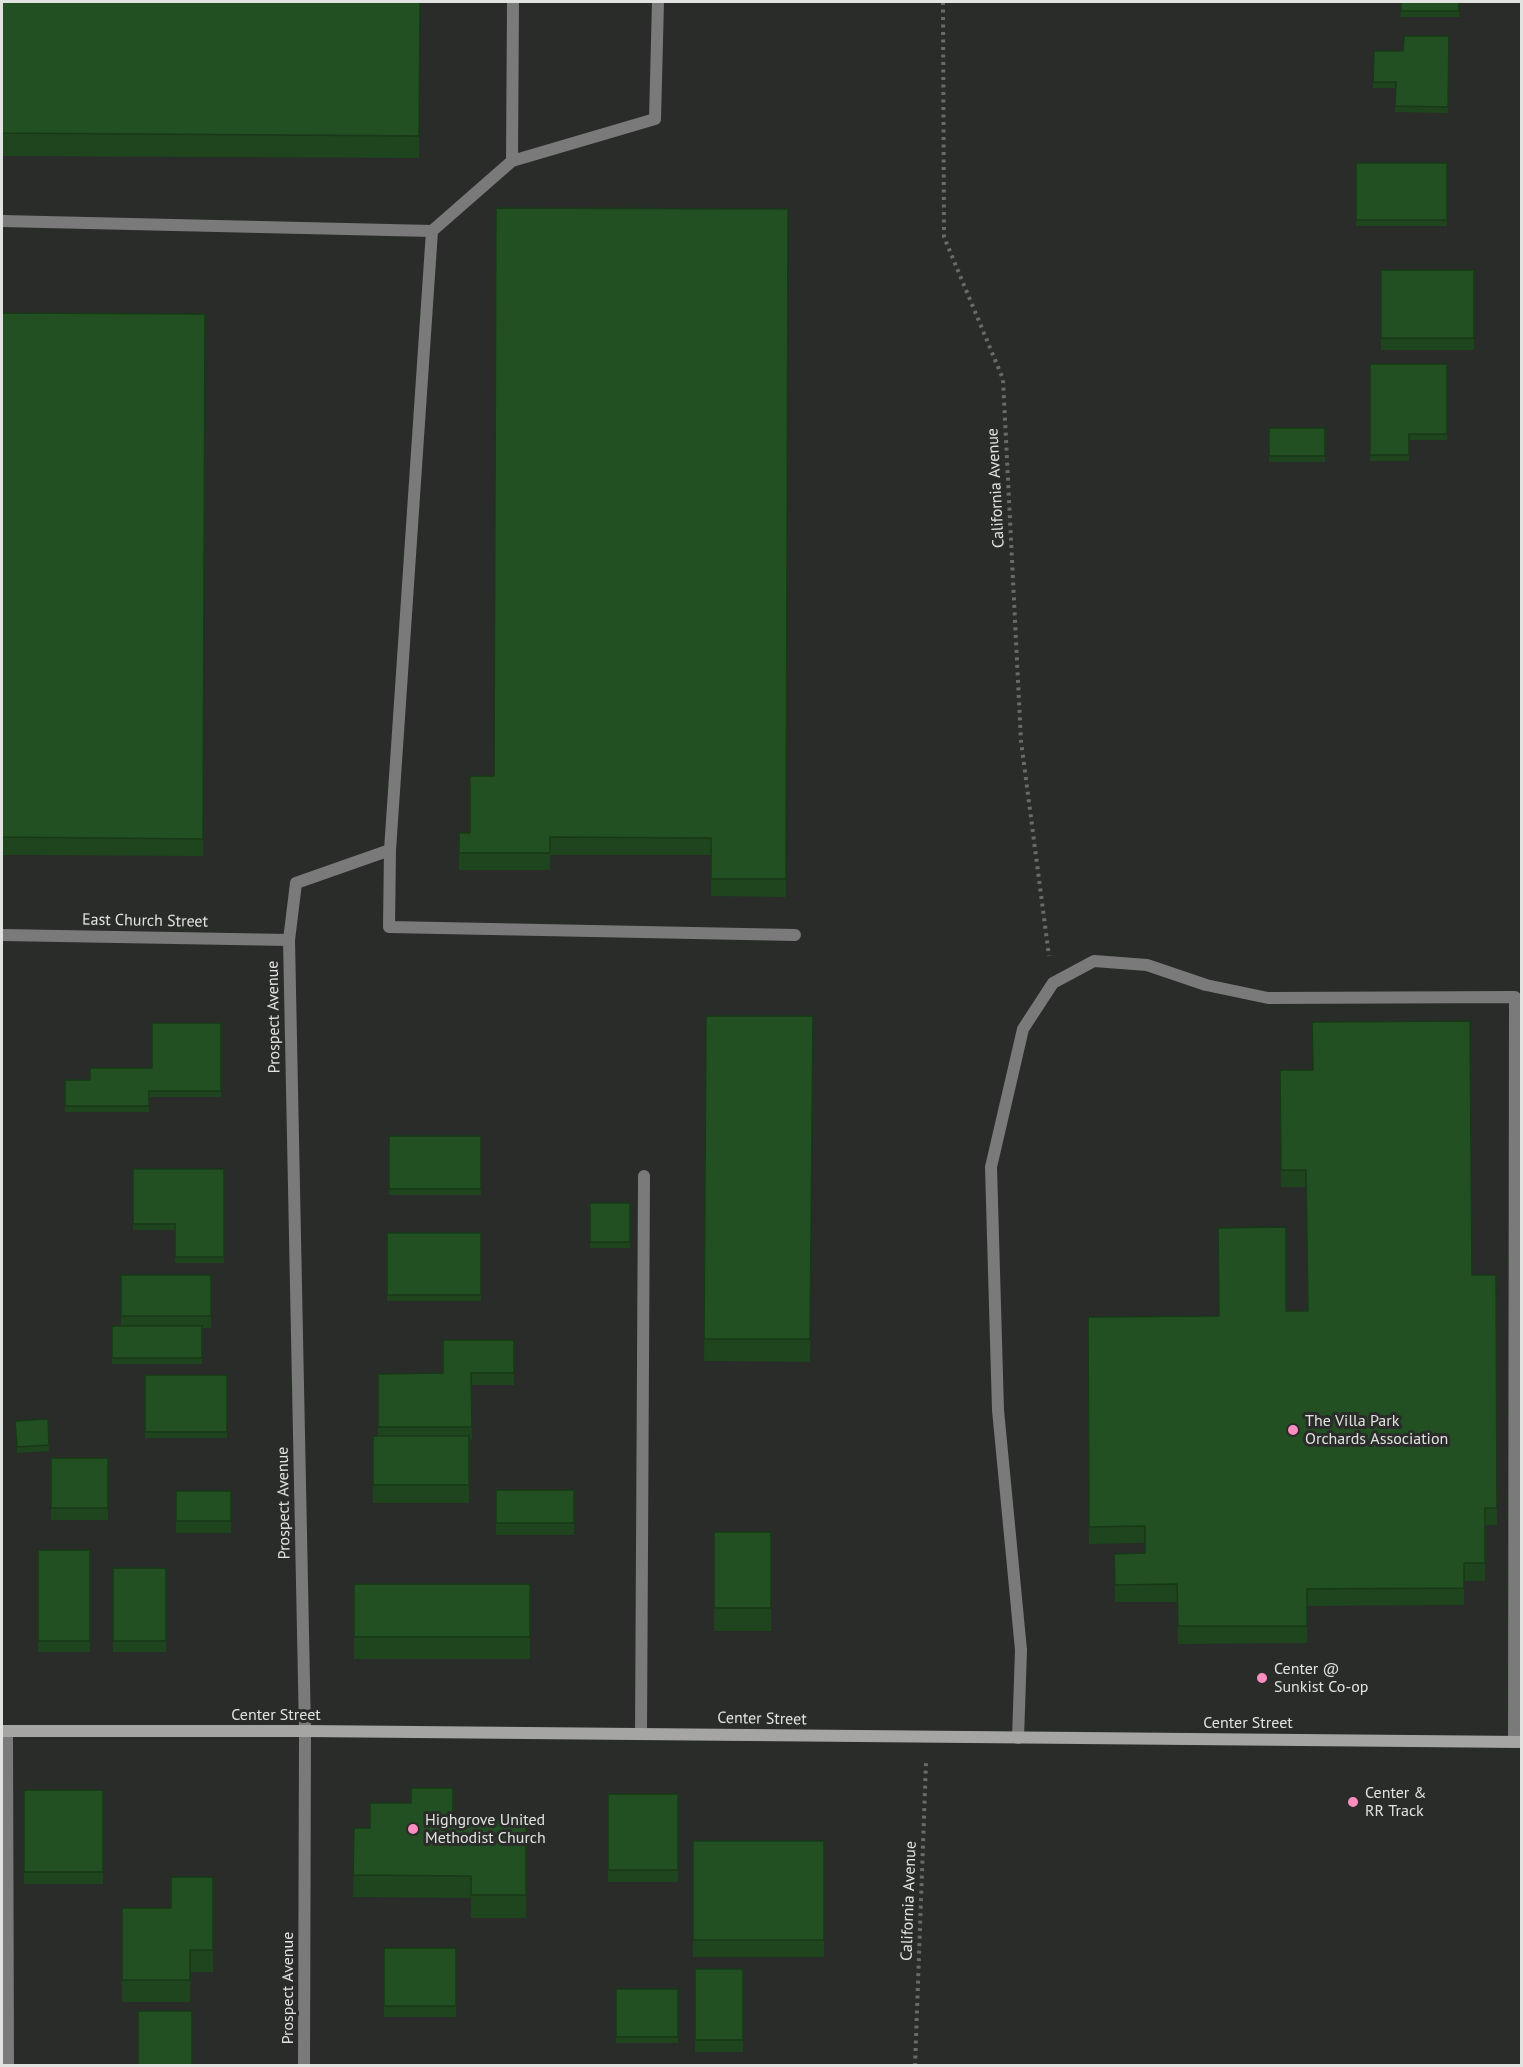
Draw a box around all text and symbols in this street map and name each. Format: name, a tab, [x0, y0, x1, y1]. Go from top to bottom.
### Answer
street label: California Avenue	[983, 428, 1009, 548]
street label: East Church Street	[82, 910, 208, 932]
street label: Prospect Avenue	[263, 961, 285, 1073]
place label: The Villa Park Orchards Association	[1305, 1411, 1448, 1449]
marker: The Villa Park Orchards Association	[1286, 1423, 1300, 1437]
street label: Prospect Avenue	[273, 1447, 295, 1559]
place label: Center @ Sunkist Co-op	[1274, 1659, 1368, 1697]
marker: Center @ Sunkist Co-op	[1255, 1671, 1269, 1685]
street label: Center Street	[231, 1705, 321, 1725]
street label: Center Street	[717, 1709, 807, 1729]
street label: Center Street	[1203, 1713, 1293, 1733]
place label: Center & RR Track	[1365, 1783, 1427, 1821]
marker: Center & RR Track	[1346, 1795, 1360, 1809]
place label: Highgrove United Methodist Church	[425, 1810, 546, 1848]
marker: Highgrove United Methodist Church	[406, 1822, 420, 1836]
street label: California Avenue	[897, 1841, 921, 1961]
street label: Prospect Avenue	[278, 1932, 298, 2044]

